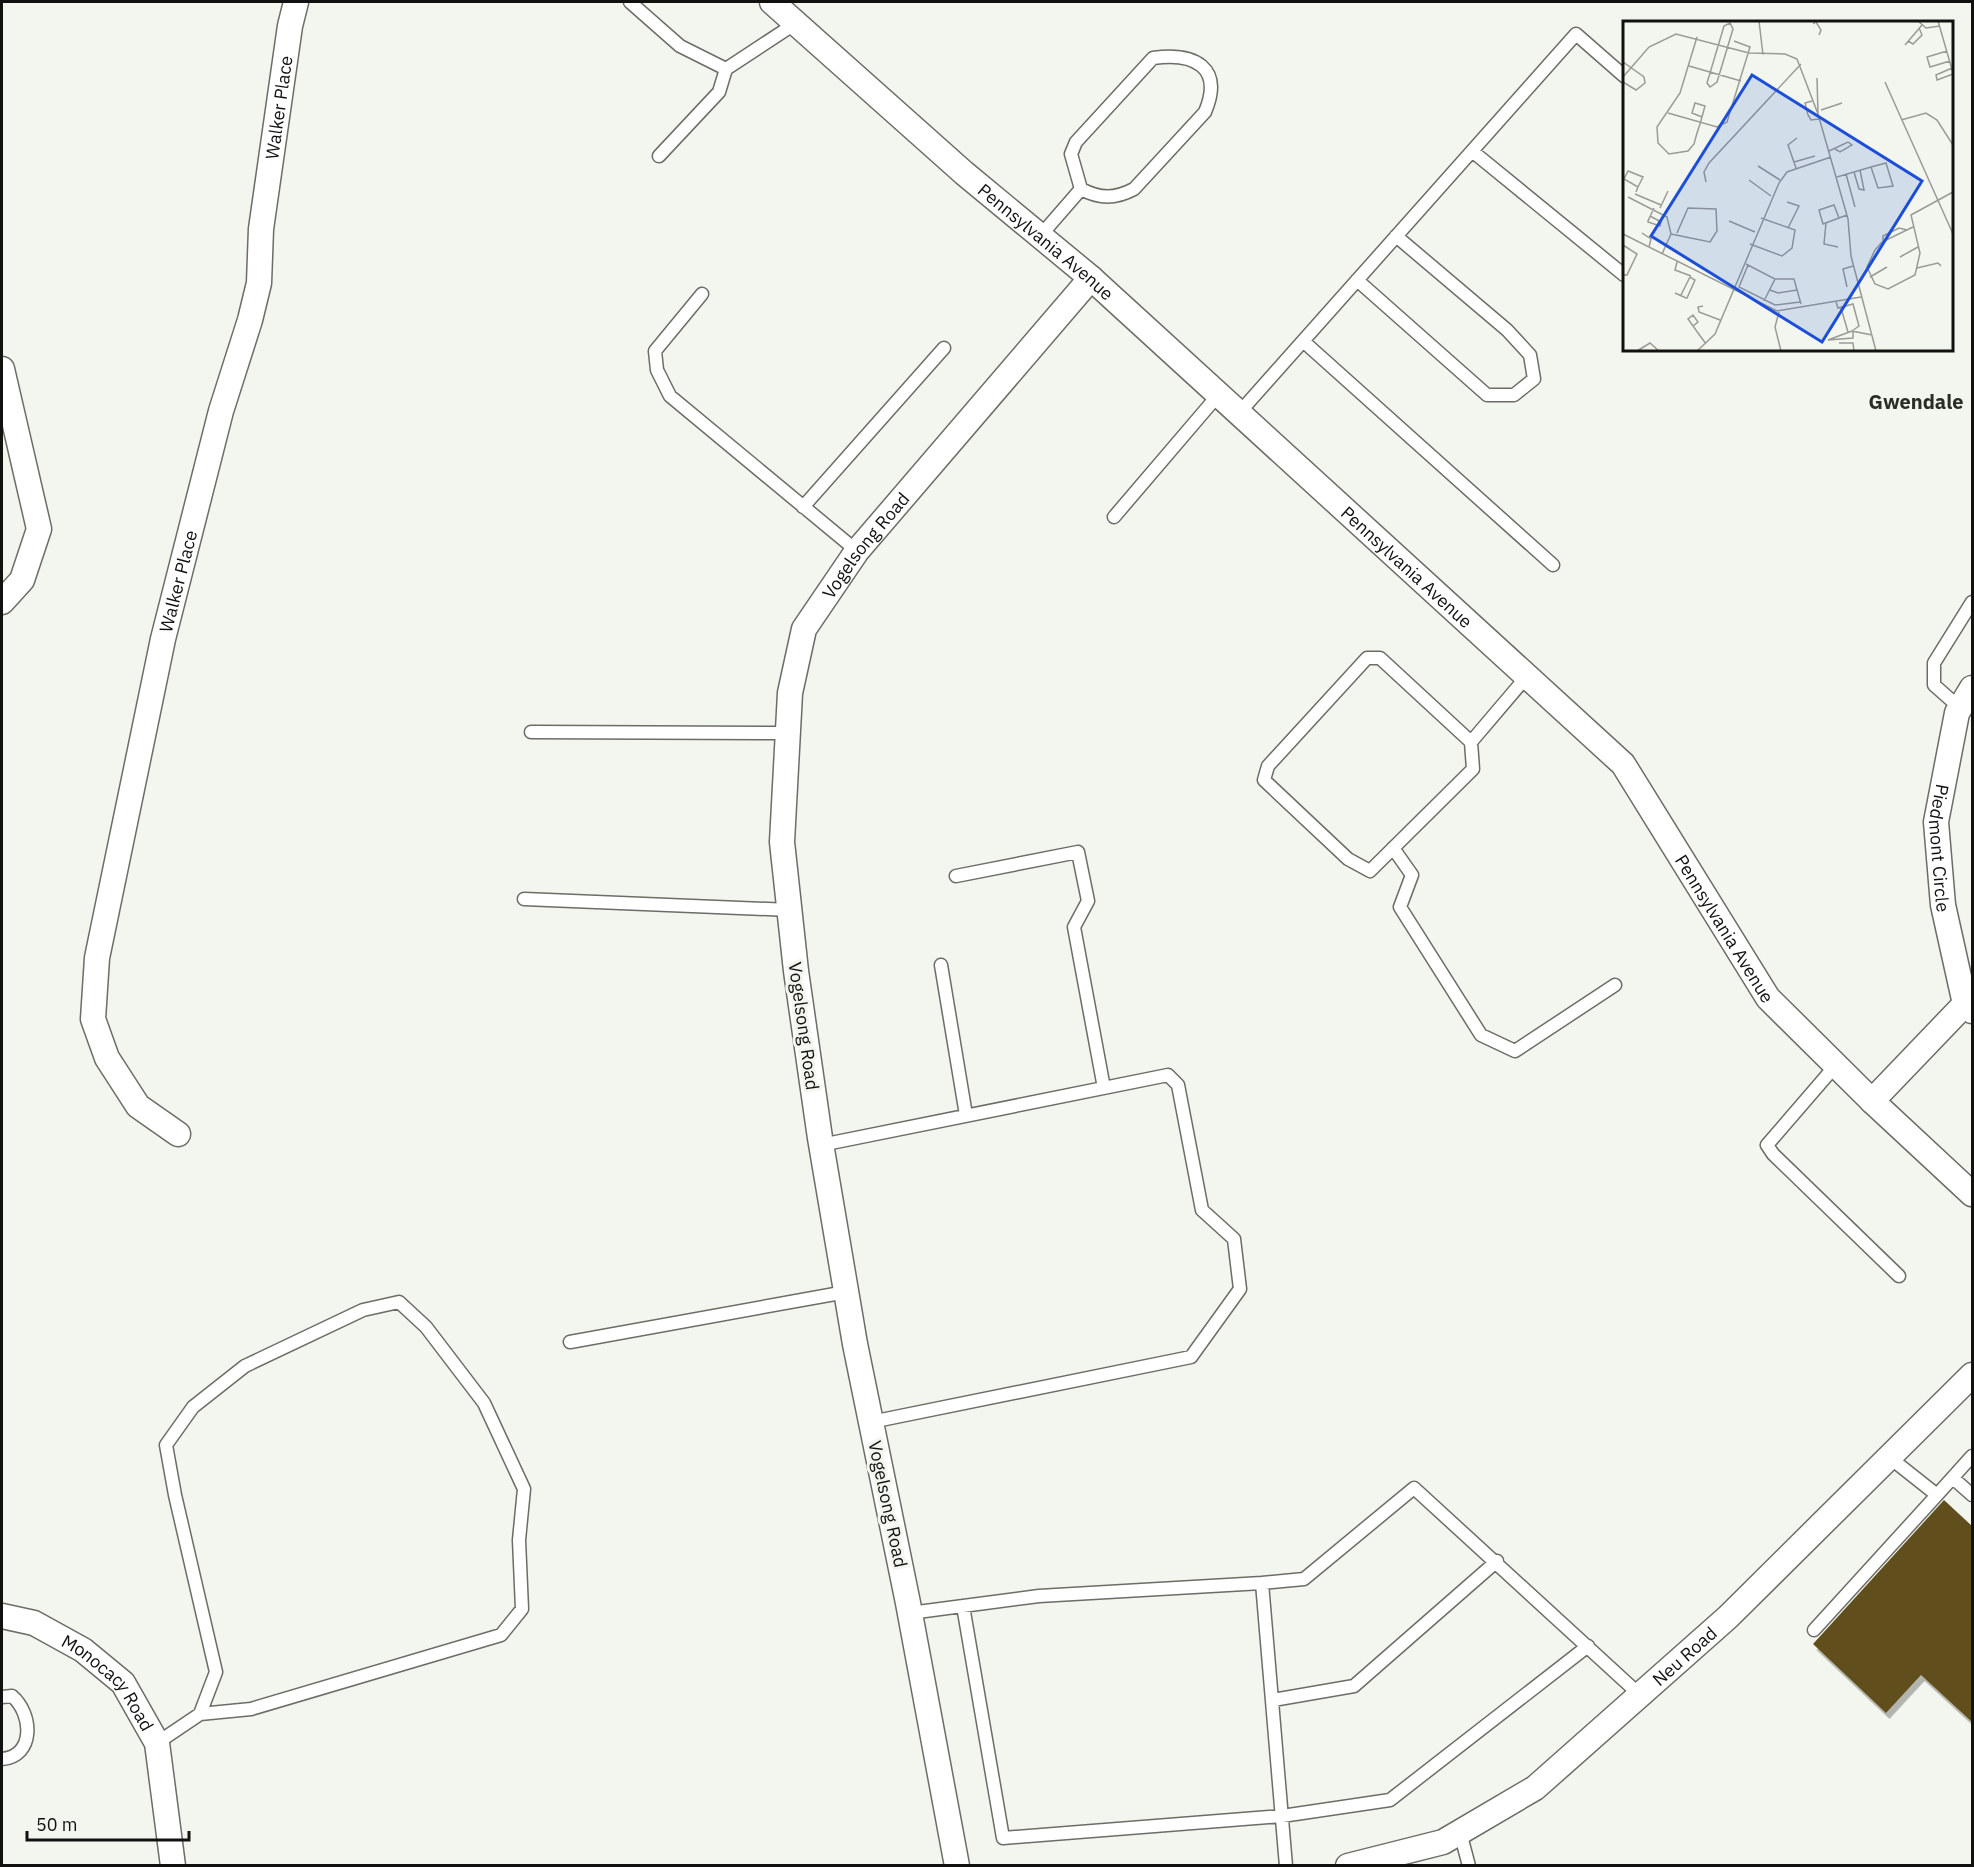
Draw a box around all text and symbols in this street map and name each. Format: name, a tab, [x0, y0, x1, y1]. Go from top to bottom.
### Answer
inset map	[1623, 21, 1953, 351]
street label: Walker Place	[260, 54, 297, 161]
street label: Pennsylvania Avenue	[973, 178, 1119, 305]
district label: Gwendale	[1869, 388, 1964, 415]
street label: Vogelsong Road	[817, 487, 914, 603]
street label: Pennsylvania Avenue	[1336, 501, 1478, 633]
street label: Walker Place	[154, 527, 202, 635]
street label: Piedmont Circle	[1924, 782, 1956, 914]
street label: Pennsylvania Avenue	[1670, 850, 1780, 1007]
street label: Vogelsong Road	[784, 961, 824, 1091]
street label: Vogelsong Road	[863, 1439, 913, 1569]
street label: Neu Road	[1647, 1621, 1721, 1690]
street label: Monocacy Road	[58, 1629, 159, 1735]
scale bar	[27, 1804, 189, 1842]
text: 50 m	[36, 1813, 78, 1836]

